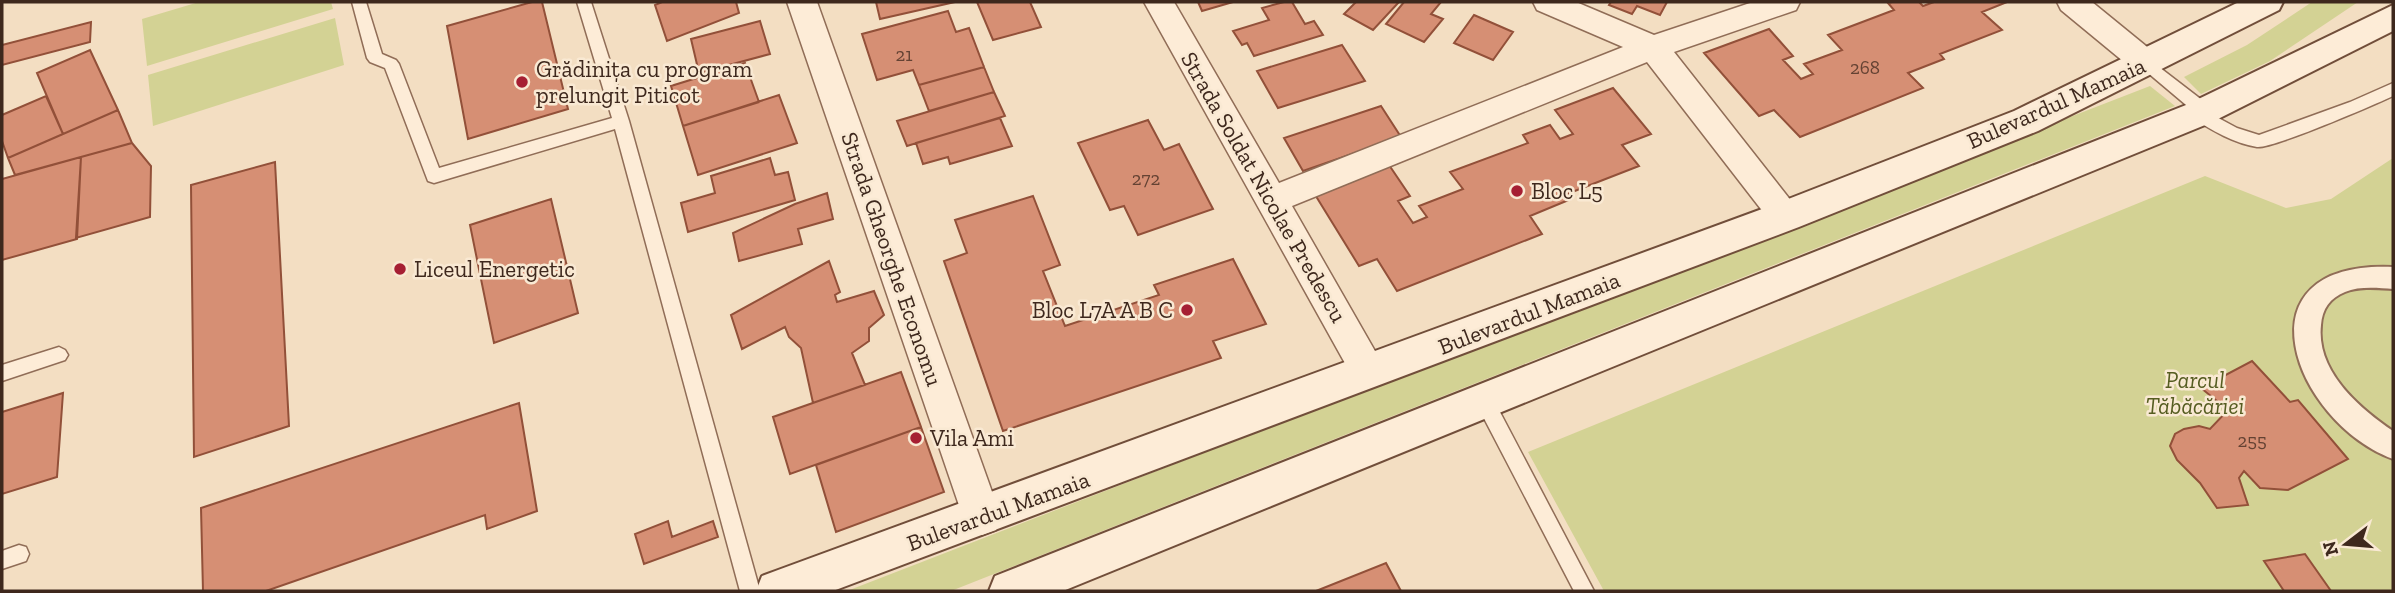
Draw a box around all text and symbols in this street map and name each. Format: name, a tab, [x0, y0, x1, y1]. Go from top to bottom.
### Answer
house number: 21	[895, 43, 913, 66]
street label: Strada Soldat Nicolae Predescu	[1175, 47, 1353, 327]
street label: Bulevardul Mamaia	[1962, 51, 2150, 155]
place label: Grădinița cu program prelungit Piticot	[536, 55, 752, 109]
house number: 268	[1850, 56, 1880, 79]
marker: Grădinița cu program prelungit Piticot	[514, 74, 530, 90]
street label: Strada Gheorghe Economu	[835, 128, 949, 390]
house number: 272	[1132, 167, 1160, 190]
place label: Bloc L5	[1531, 177, 1603, 205]
marker: Bloc L5	[1509, 183, 1525, 199]
place label: Liceul Energetic	[414, 255, 575, 283]
marker: Liceul Energetic	[392, 261, 408, 277]
street label: Bulevardul Mamaia	[1434, 265, 1624, 361]
place label: Bloc L7A A B C	[1032, 296, 1173, 324]
marker: Bloc L7A A B C	[1179, 302, 1195, 318]
park label: Parcul Tăbăcăriei	[2146, 366, 2244, 420]
place label: Vila Ami	[929, 424, 1014, 452]
house number: 255	[2237, 429, 2267, 452]
marker: Vila Ami	[908, 430, 924, 446]
street label: Bulevardul Mamaia	[903, 465, 1093, 557]
north arrow	[2311, 509, 2381, 579]
text: N	[2317, 538, 2343, 559]

